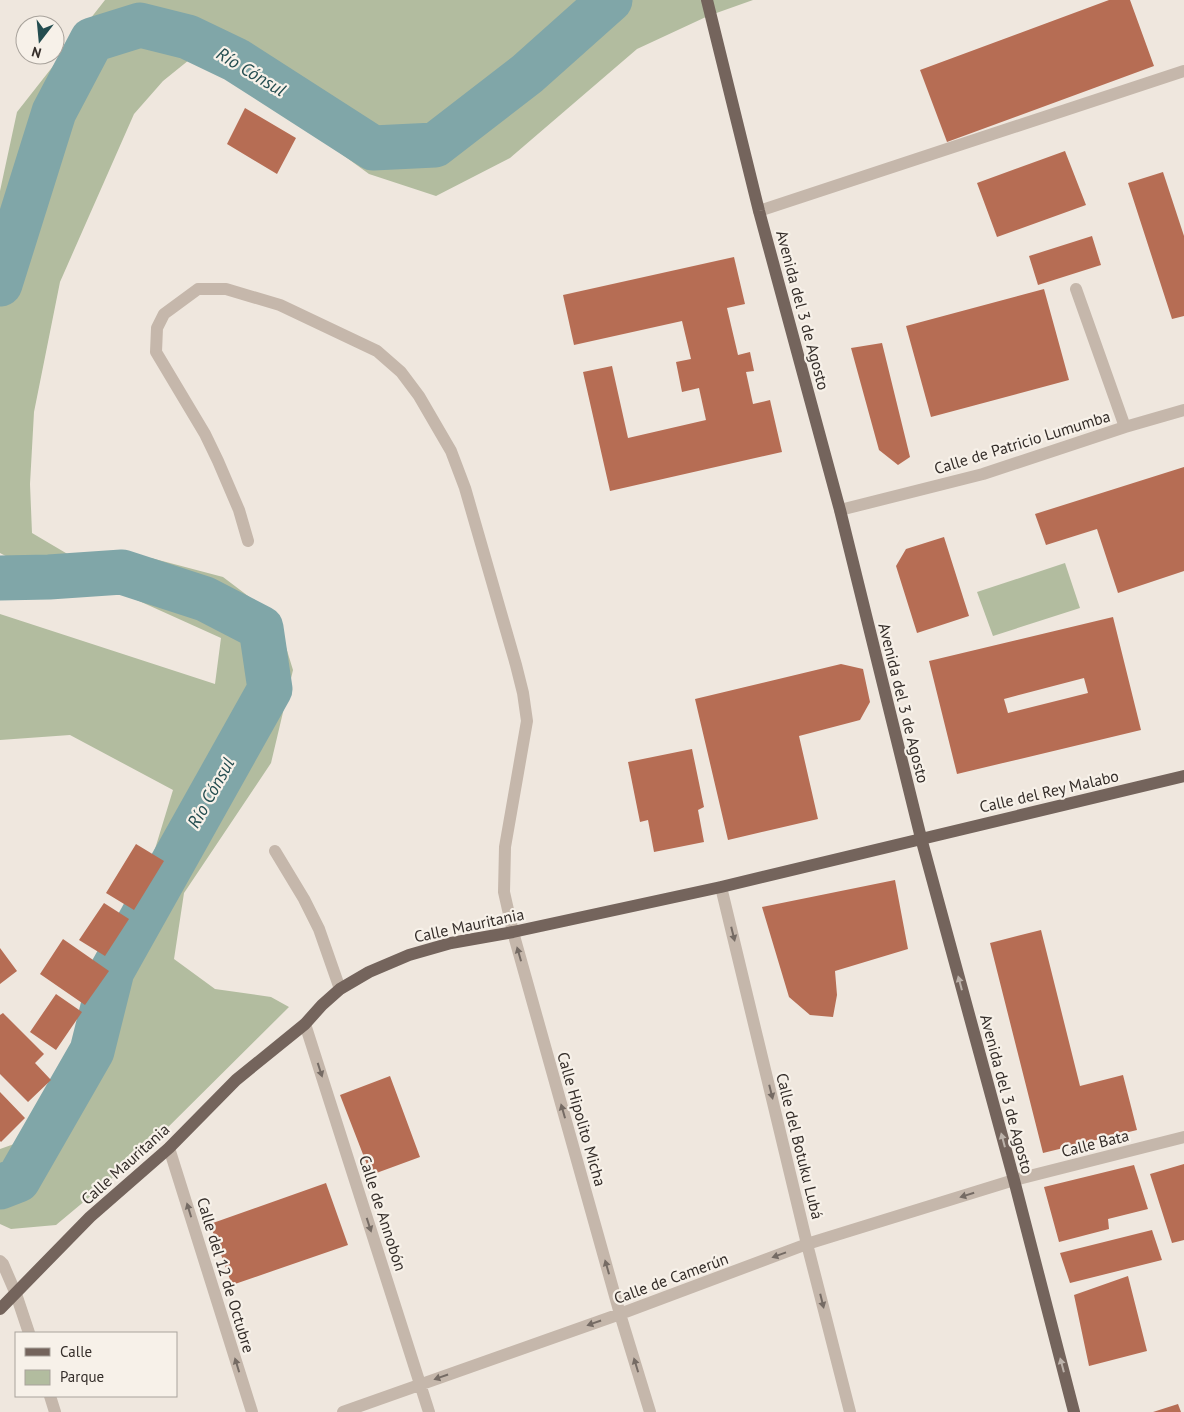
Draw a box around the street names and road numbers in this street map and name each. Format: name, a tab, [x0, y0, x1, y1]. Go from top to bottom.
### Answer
street label: Avenida del 3 de Agosto	[772, 228, 834, 392]
street label: Calle de Patricio Lumumba	[932, 406, 1112, 478]
street label: Avenida del 3 de Agosto	[874, 621, 934, 785]
street label: Calle del Rey Malabo	[977, 765, 1121, 817]
street label: Calle Mauritania	[412, 904, 526, 946]
street label: Avenida del 3 de Agosto	[976, 1012, 1038, 1176]
street label: Calle Hipolito Micha	[553, 1050, 611, 1188]
street label: Calle del Botuku Lubá	[772, 1071, 828, 1221]
street label: Calle Mauritania	[77, 1119, 173, 1209]
street label: Calle Bata	[1059, 1125, 1131, 1161]
street label: Calle de Annobón	[355, 1153, 411, 1273]
street label: Calle del 12 de Octubre	[193, 1195, 259, 1355]
street label: Calle de Camerún	[611, 1248, 731, 1308]

